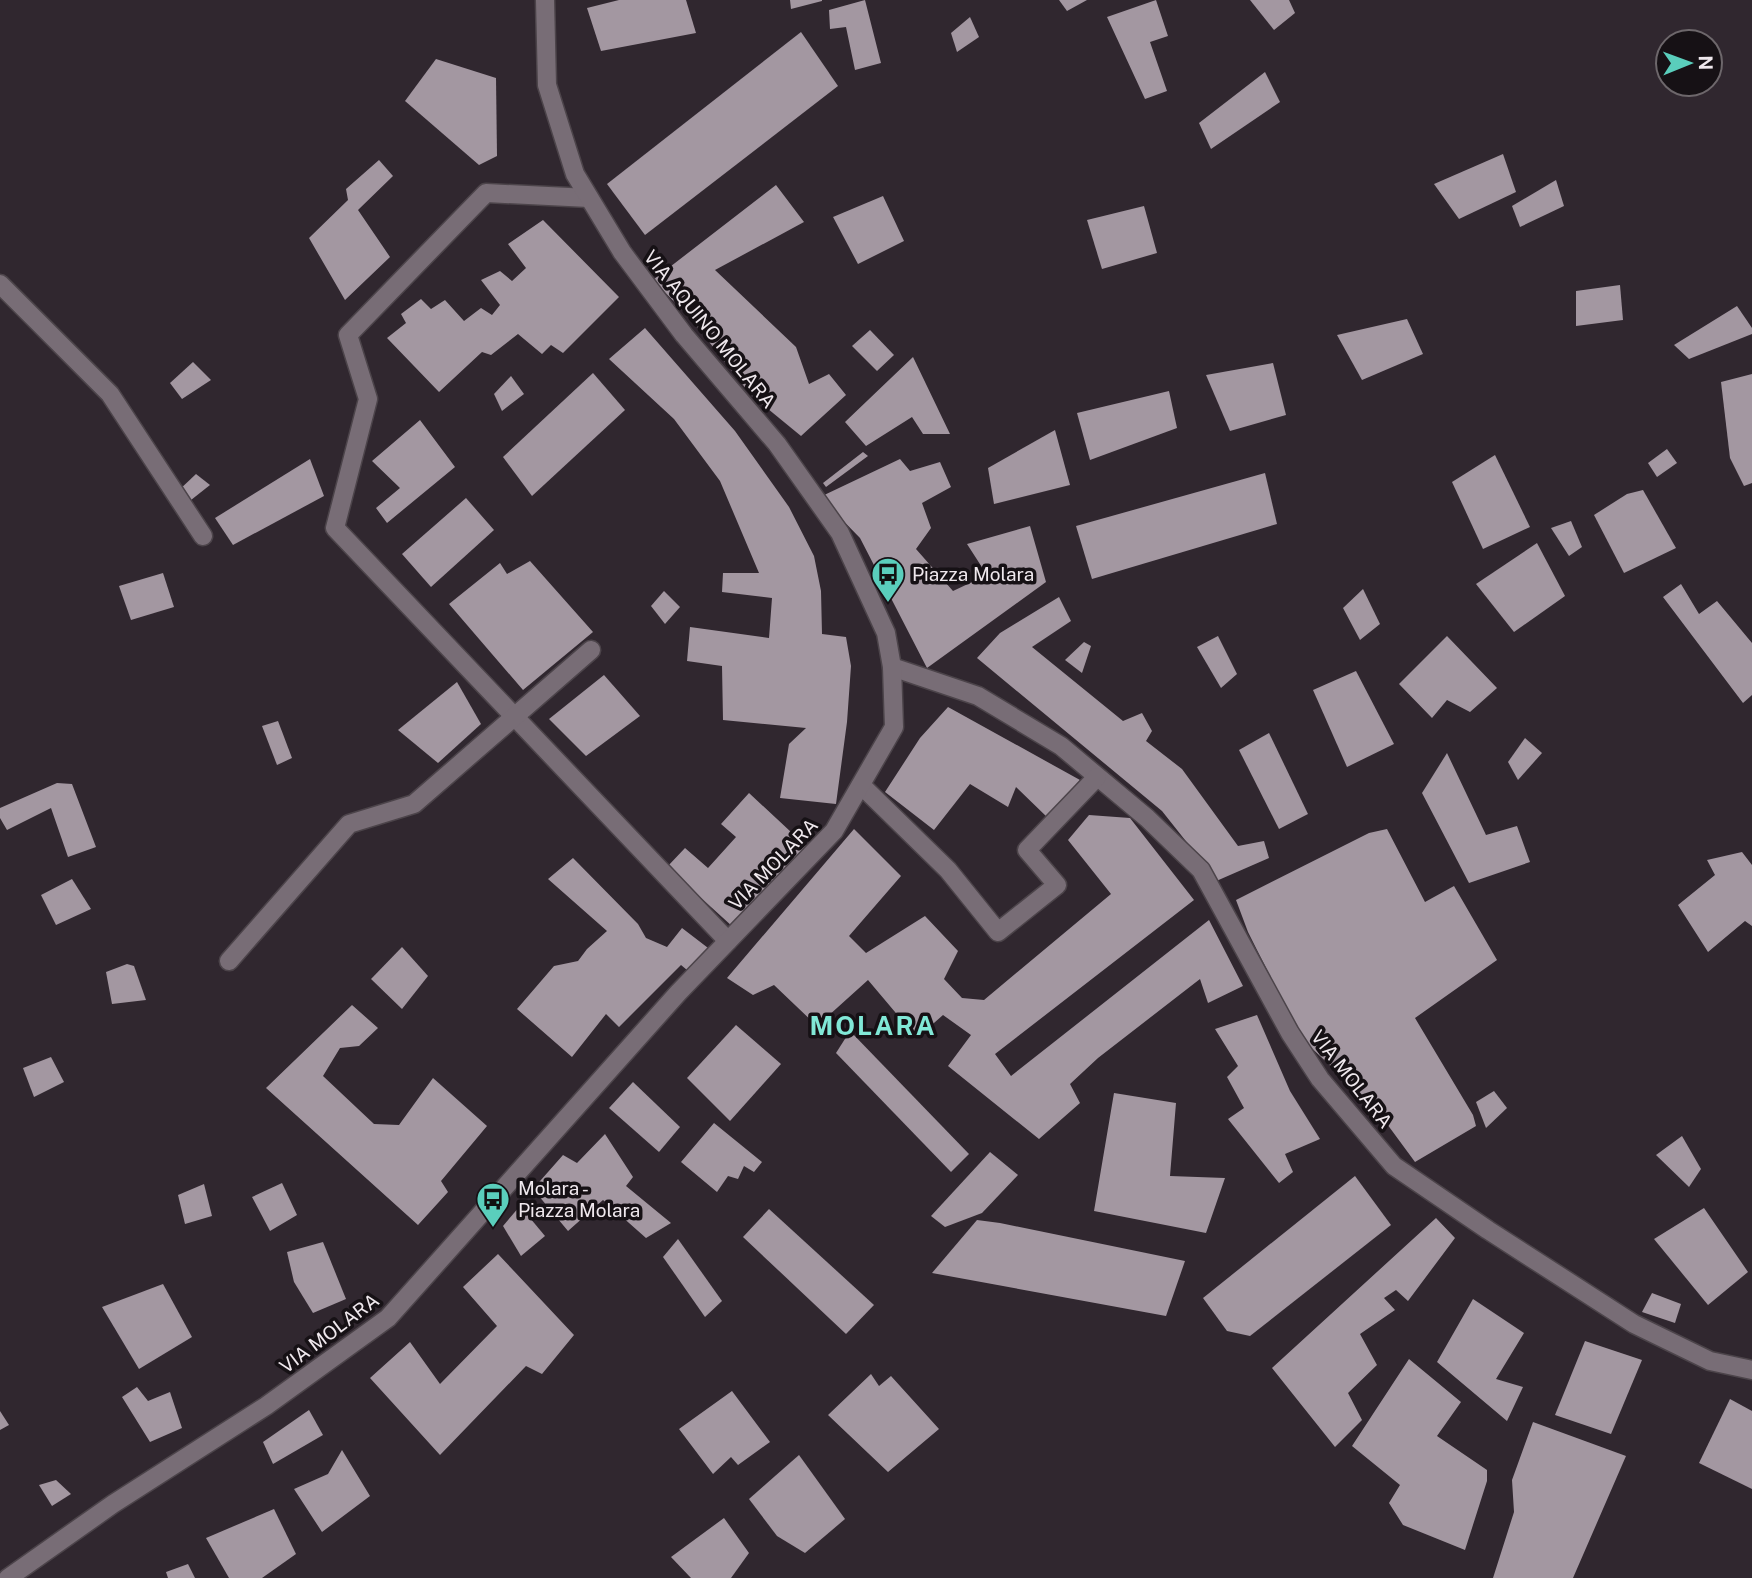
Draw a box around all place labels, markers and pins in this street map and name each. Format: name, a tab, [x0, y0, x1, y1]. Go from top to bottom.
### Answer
bus stop icon: Piazza Molara	[869, 555, 907, 604]
place label: Piazza Molara	[912, 563, 1034, 585]
place label: Molara - Piazza Molara	[518, 1177, 640, 1221]
bus stop icon: Molara - Piazza Molara	[474, 1180, 512, 1229]

